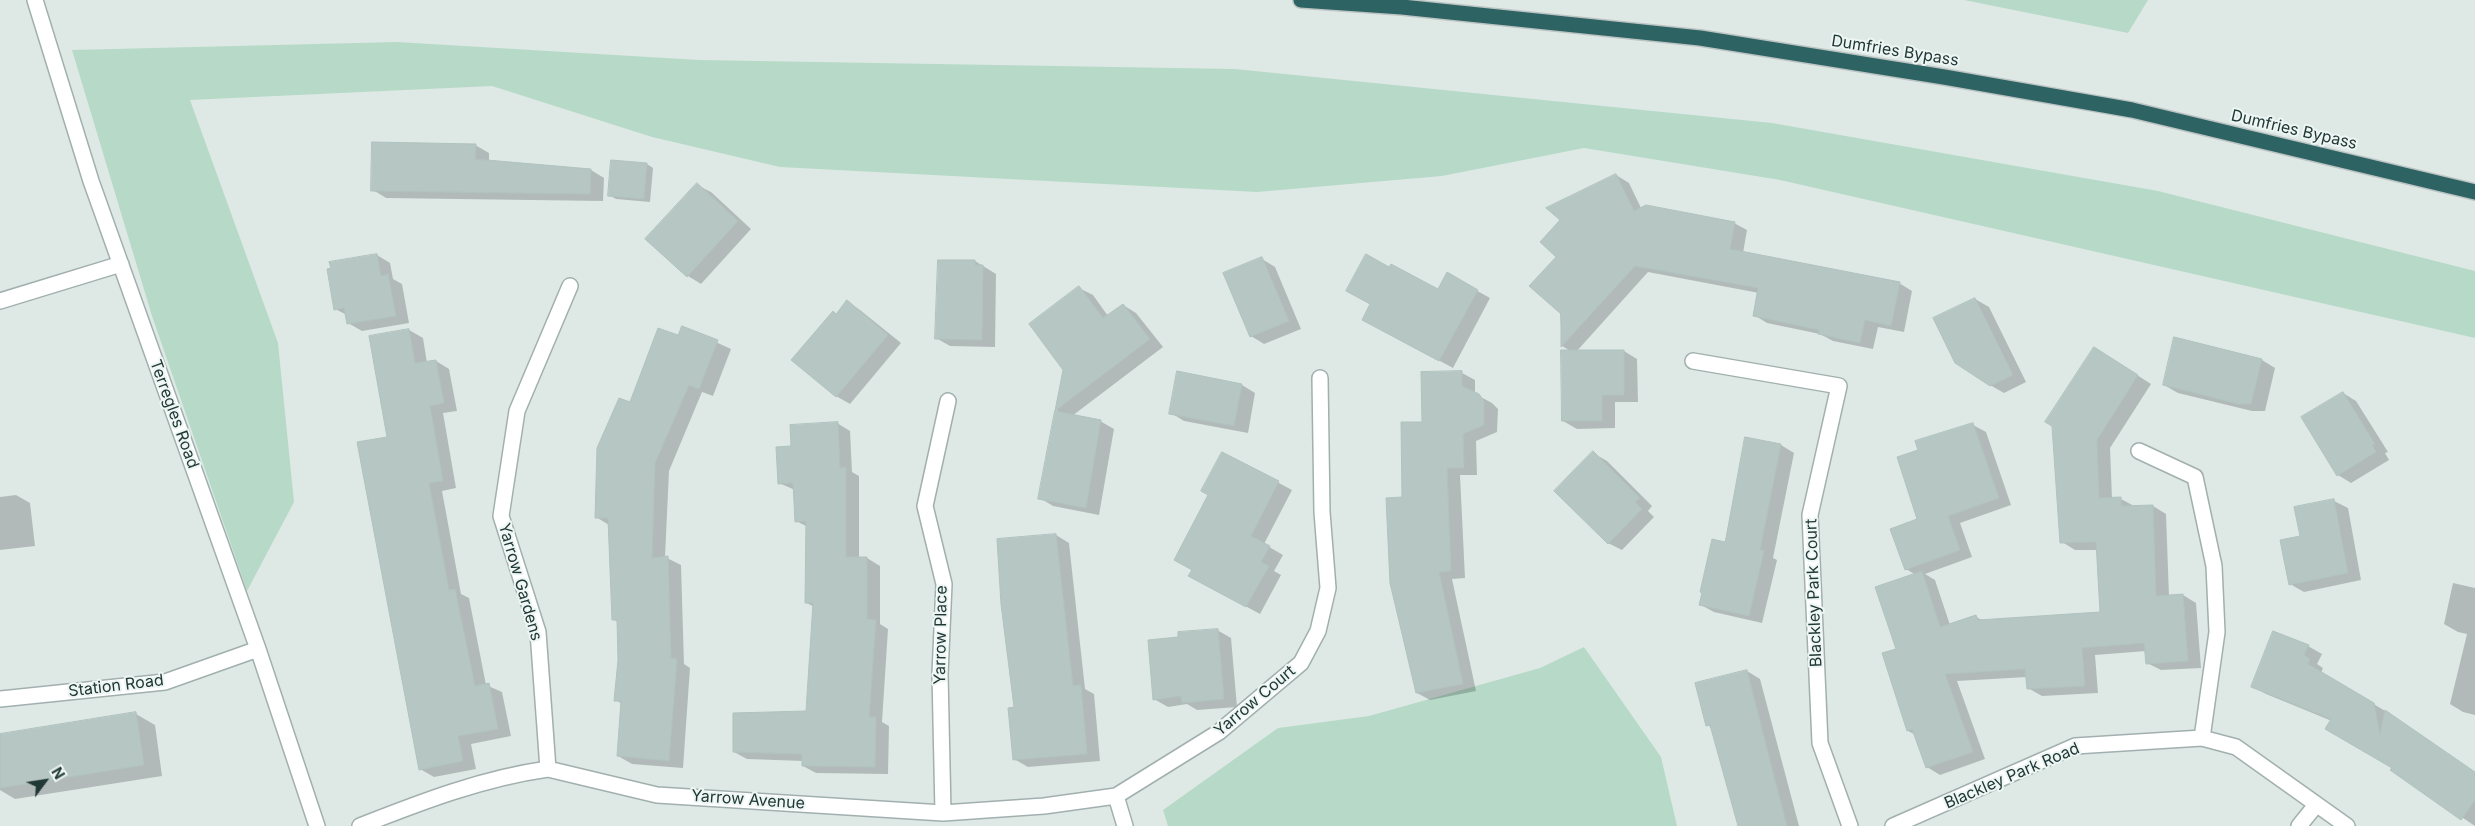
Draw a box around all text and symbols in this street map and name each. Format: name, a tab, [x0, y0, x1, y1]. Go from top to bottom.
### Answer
street label: Dumfries Bypass	[1830, 31, 1960, 71]
street label: Dumfries Bypass	[2229, 106, 2359, 154]
street label: Terregles Road	[145, 357, 203, 471]
street label: Blackley Park Court	[1802, 518, 1826, 668]
street label: Yarrow Gardens	[494, 521, 546, 643]
street label: Yarrow Place	[931, 585, 951, 685]
street label: Yarrow Court	[1211, 662, 1299, 740]
street label: Station Road	[67, 671, 165, 701]
street label: Blackley Park Road	[1942, 739, 2082, 813]
north arrow	[20, 756, 70, 806]
text: N	[48, 764, 68, 782]
street label: Yarrow Avenue	[691, 786, 805, 814]

